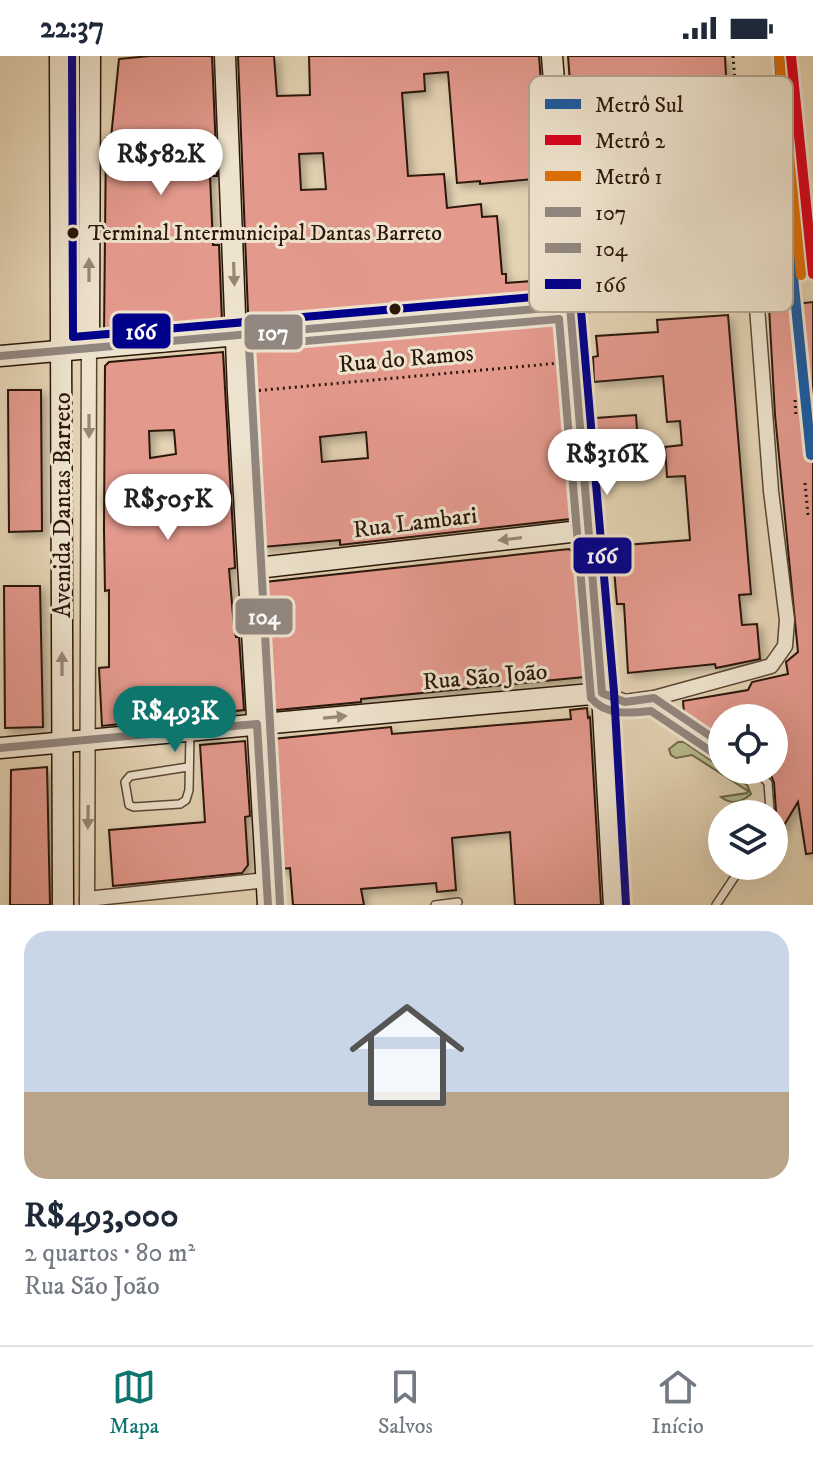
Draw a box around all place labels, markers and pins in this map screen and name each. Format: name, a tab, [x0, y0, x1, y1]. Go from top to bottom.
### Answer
pin: R$582K	[96, 129, 226, 197]
place label: Terminal Intermunicipal Dantas Barreto	[88, 220, 442, 247]
marker: Terminal Intermunicipal Dantas Barreto	[65, 225, 81, 241]
unlabelled marker	[387, 301, 403, 317]
pin: R$316K	[542, 429, 672, 497]
pin: R$505K	[103, 474, 233, 542]
pin: R$493K	[110, 686, 240, 754]

